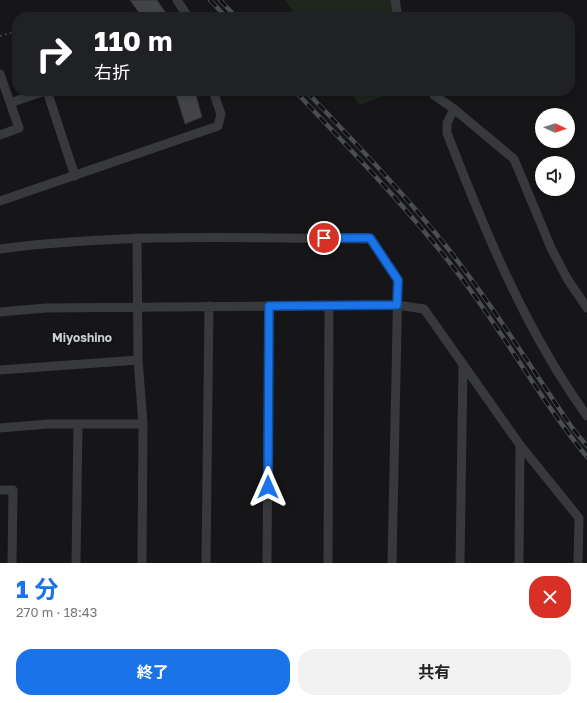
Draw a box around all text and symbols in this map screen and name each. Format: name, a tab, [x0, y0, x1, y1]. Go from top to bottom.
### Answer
text: 110 m	[94, 24, 173, 57]
icon: right	[28, 28, 80, 80]
text: 右折	[94, 61, 130, 83]
north arrow	[535, 108, 575, 148]
map controls	[535, 108, 575, 196]
button: sound	[535, 156, 575, 196]
pin	[307, 221, 341, 255]
icon: arrive	[313, 227, 335, 249]
district label: Miyoshino	[52, 330, 112, 345]
position arrow	[247, 466, 289, 508]
text: 1 分	[16, 574, 58, 603]
button: close	[529, 576, 571, 618]
text: 270 m · 18:43	[16, 604, 97, 620]
button: 終了	[16, 649, 290, 695]
button: 共有	[298, 649, 571, 695]

